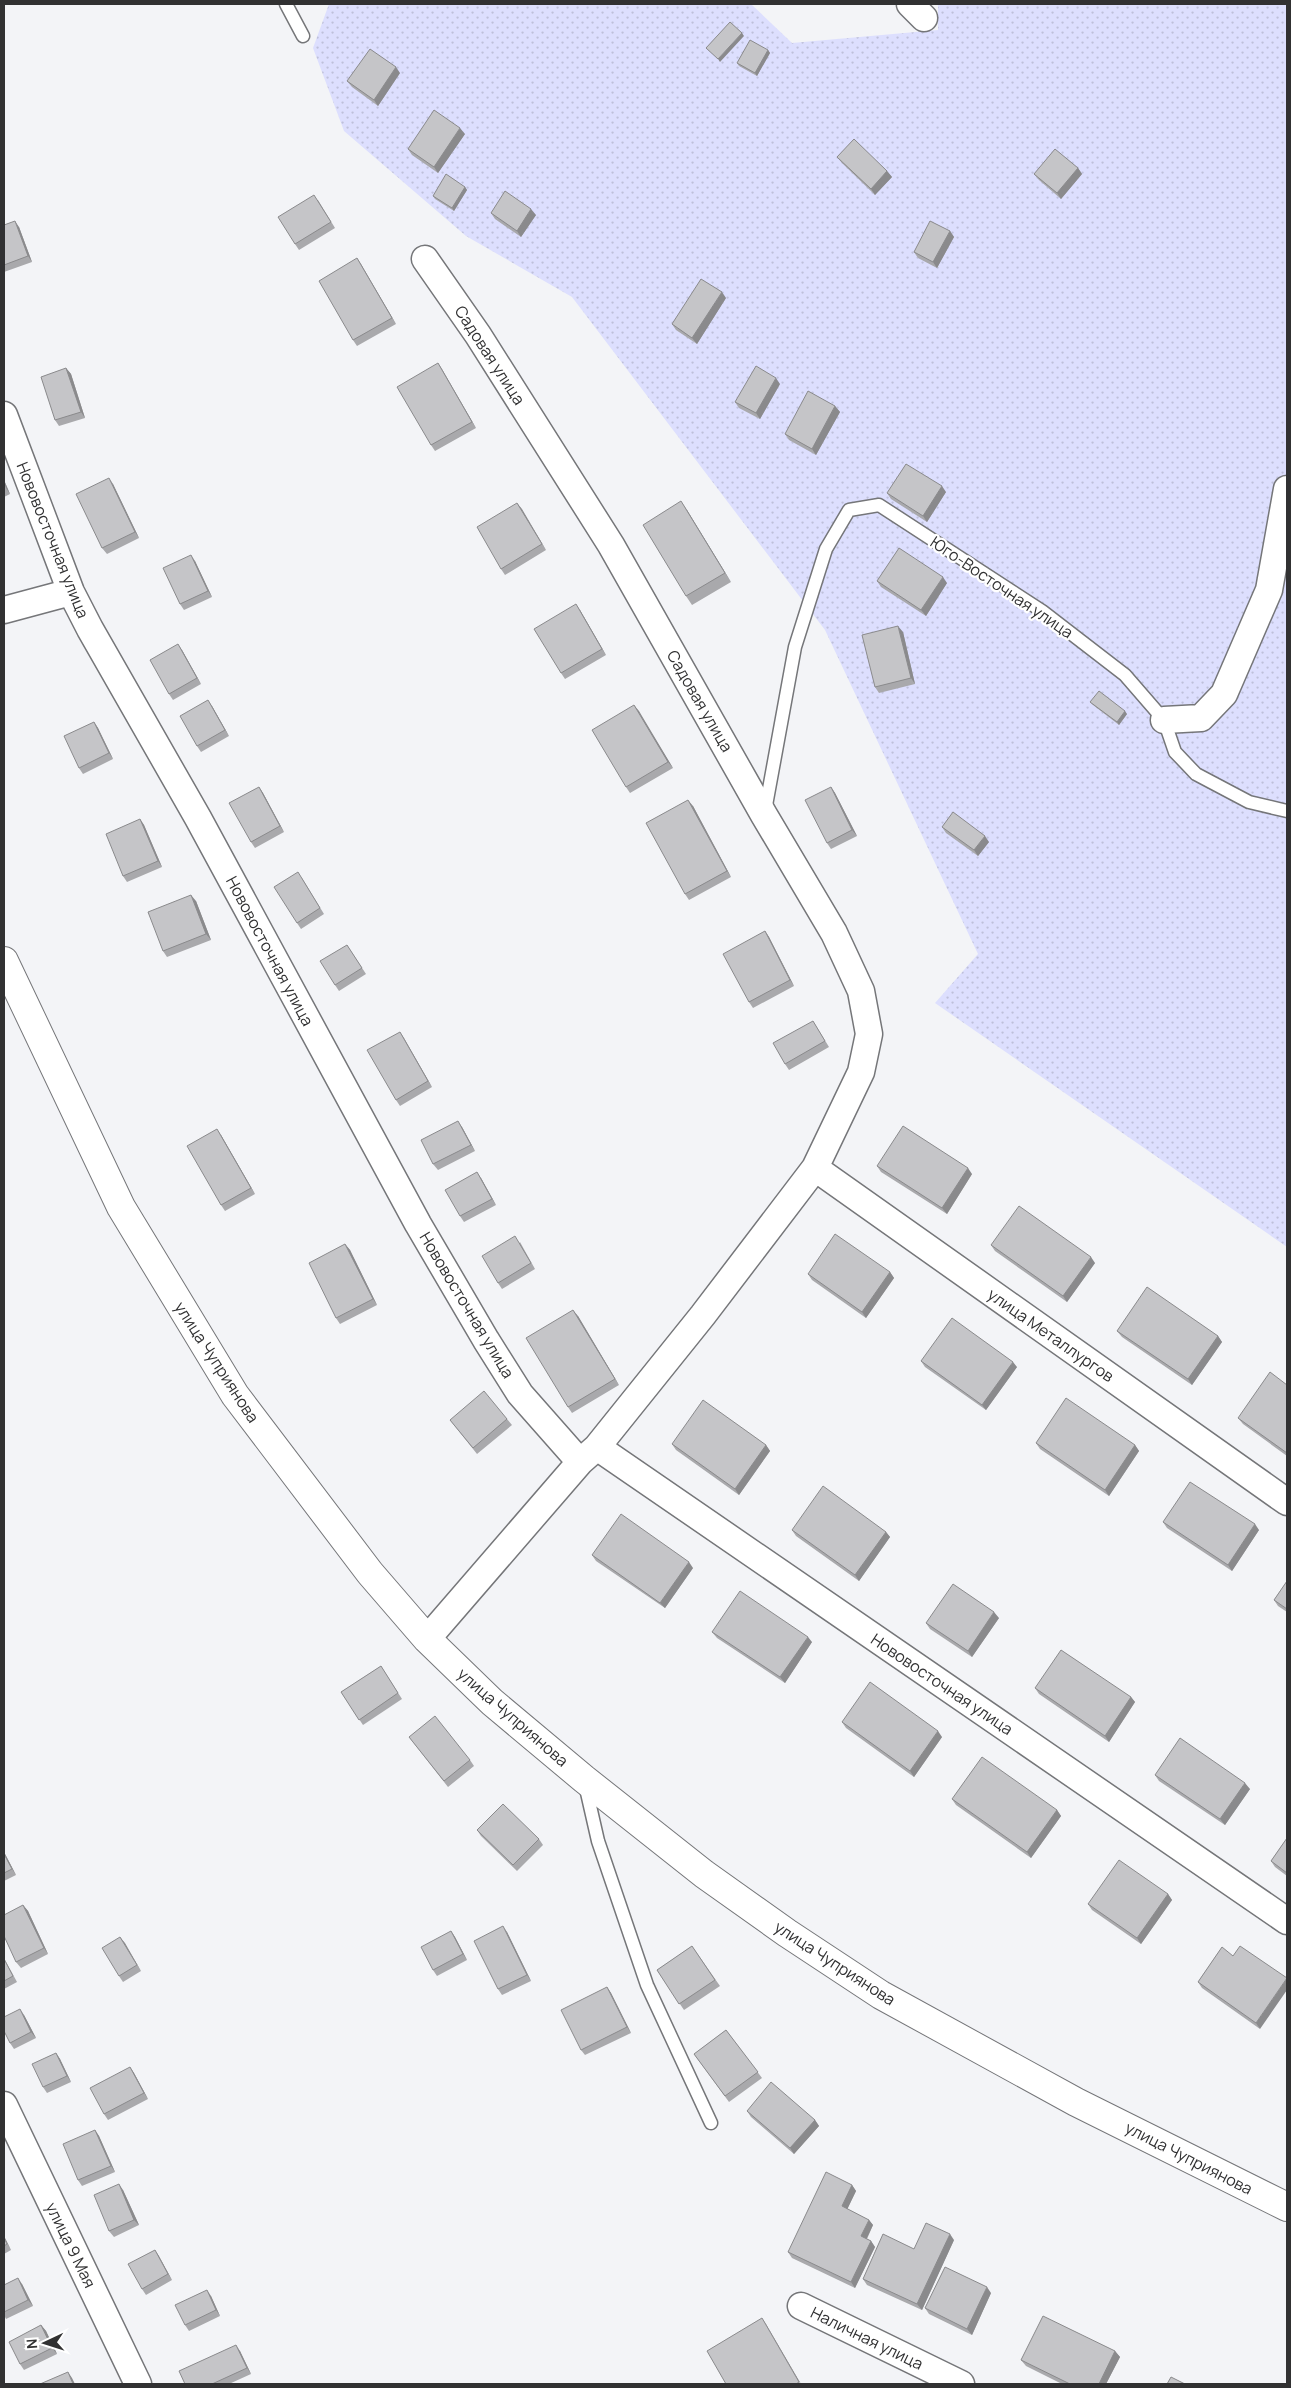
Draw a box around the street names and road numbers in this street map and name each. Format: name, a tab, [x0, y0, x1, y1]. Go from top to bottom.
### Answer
street label: Садовая улица	[450, 301, 530, 409]
street label: Нововосточная улица	[12, 459, 94, 621]
street label: Юго-Восточная улица	[926, 531, 1078, 643]
street label: Садовая улица	[662, 646, 738, 756]
street label: Нововосточная улица	[221, 872, 319, 1030]
street label: Нововосточная улица	[415, 1228, 519, 1382]
street label: улица Металлургов	[983, 1283, 1119, 1387]
street label: улица Чуприянова	[170, 1297, 264, 1427]
street label: Нововосточная улица	[867, 1628, 1017, 1740]
street label: улица Чуприянова	[453, 1663, 573, 1771]
street label: улица Чуприянова	[770, 1916, 900, 2010]
street label: улица Чуприянова	[1122, 2116, 1256, 2200]
street label: улица 9 Мая	[41, 2199, 101, 2291]
street label: Наличная улица	[807, 2301, 927, 2375]

